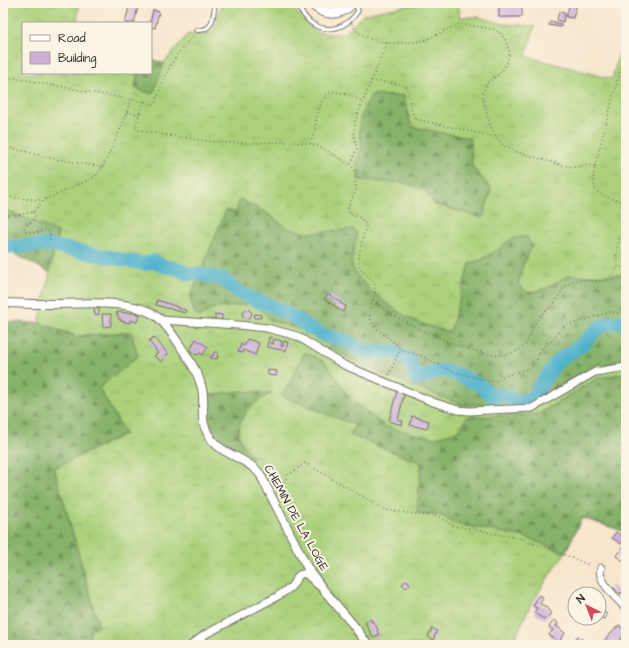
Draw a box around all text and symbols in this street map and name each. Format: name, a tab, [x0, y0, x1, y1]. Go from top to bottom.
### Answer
legend	[22, 22, 152, 74]
text: Road	[58, 30, 86, 47]
text: Building	[58, 50, 96, 68]
street label: CHEMIN DE LA LOGE	[260, 462, 332, 574]
north arrow	[567, 586, 607, 626]
text: N	[573, 591, 588, 607]

